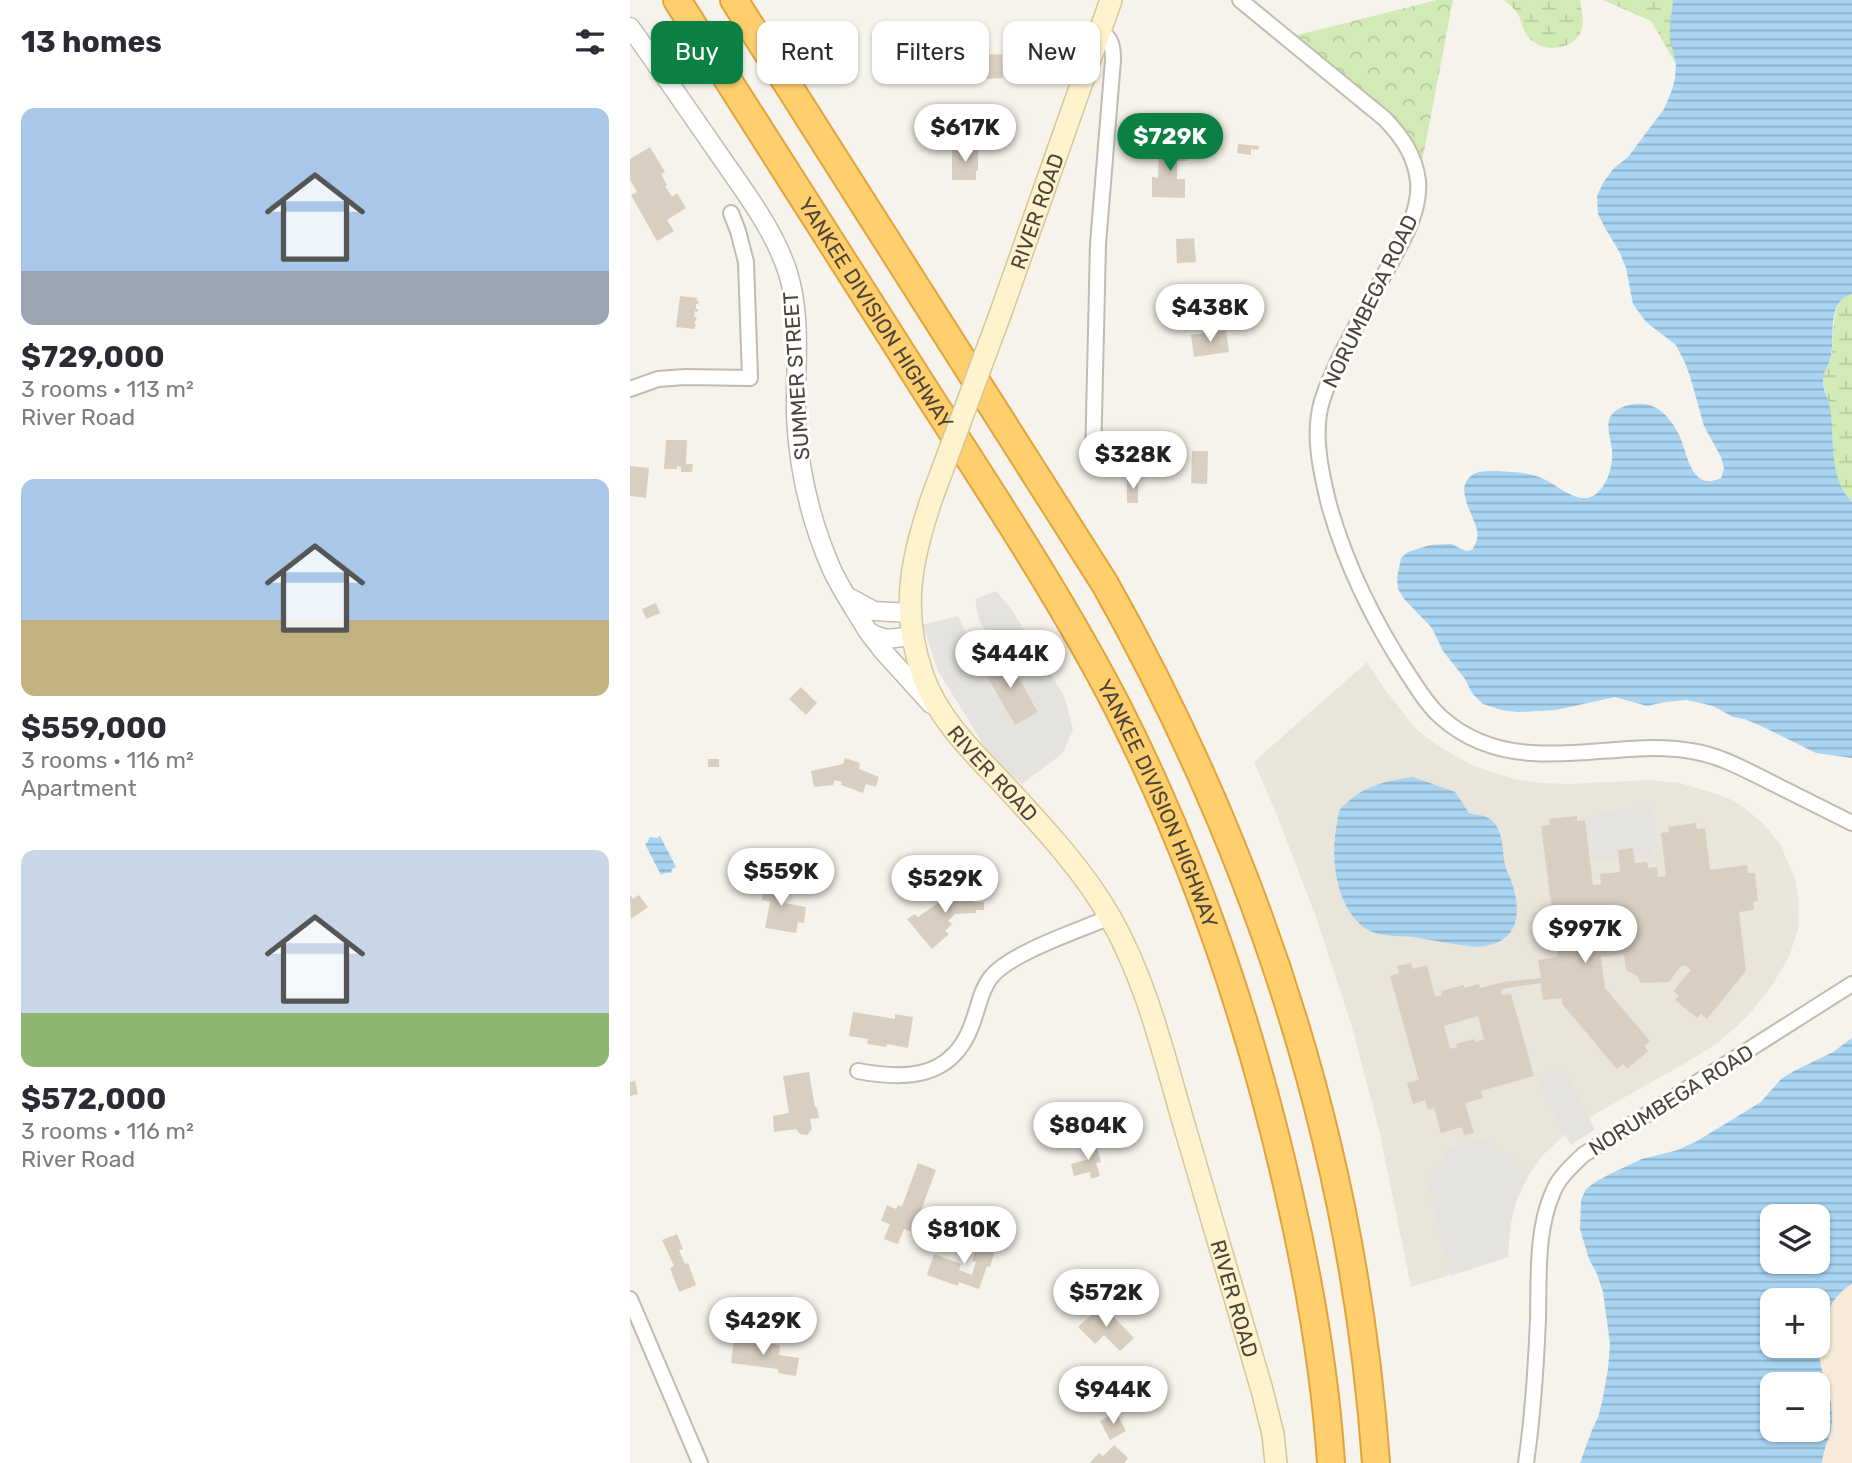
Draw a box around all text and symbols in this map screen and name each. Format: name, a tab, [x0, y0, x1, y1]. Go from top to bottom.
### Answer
chip: Buy	[651, 21, 743, 84]
chip: Rent	[757, 21, 858, 84]
chip: Filters	[872, 21, 989, 84]
chip: New	[1003, 21, 1100, 84]
icon: filters	[571, 23, 609, 61]
text: 13 homes	[21, 24, 162, 60]
pin: $617K	[916, 104, 1014, 164]
text: $617K	[930, 113, 1000, 141]
pin: $729K	[1121, 114, 1219, 173]
text: $729K	[1133, 122, 1207, 150]
street label: RIVER ROAD	[1005, 150, 1069, 272]
icon: home	[252, 154, 378, 280]
street label: YANKEE DIVISION HIGHWAY	[794, 193, 959, 433]
street label: NORUMBEGA ROAD	[1317, 210, 1423, 392]
pin: $438K	[1161, 284, 1259, 344]
street label: SUMMER STREET	[778, 291, 814, 461]
text: $438K	[1171, 293, 1249, 321]
text: $729,000	[21, 339, 165, 375]
text: 3 rooms · 113 m²	[21, 375, 194, 403]
text: River Road	[21, 403, 135, 431]
pin: $328K	[1084, 432, 1182, 491]
text: $328K	[1095, 440, 1171, 468]
icon: home	[252, 525, 378, 651]
pin: $444K	[961, 630, 1059, 690]
text: $444K	[971, 639, 1049, 667]
street label: YANKEE DIVISION HIGHWAY	[1093, 675, 1224, 931]
text: $559,000	[21, 710, 167, 746]
street label: RIVER ROAD	[943, 720, 1043, 826]
text: 3 rooms · 116 m²	[21, 746, 194, 774]
text: Apartment	[21, 774, 137, 802]
pin: $559K	[732, 848, 830, 908]
pin: $529K	[896, 856, 994, 915]
text: $559K	[743, 857, 819, 885]
text: $529K	[907, 864, 983, 892]
icon: home	[252, 896, 378, 1022]
pin: $997K	[1536, 906, 1634, 965]
text: $997K	[1548, 914, 1622, 942]
street label: NORUMBEGA ROAD	[1584, 1039, 1758, 1161]
text: $572,000	[21, 1081, 166, 1117]
pin: $804K	[1039, 1102, 1137, 1162]
text: $804K	[1049, 1111, 1127, 1139]
text: 3 rooms · 116 m²	[21, 1117, 194, 1145]
text: River Road	[21, 1145, 135, 1173]
map controls	[1760, 1204, 1830, 1442]
button: layers	[1760, 1204, 1830, 1274]
pin: $810K	[915, 1206, 1013, 1266]
text: $810K	[927, 1215, 1001, 1243]
street label: RIVER ROAD	[1206, 1237, 1264, 1360]
pin: $572K	[1057, 1270, 1155, 1329]
text: $572K	[1069, 1278, 1143, 1306]
button: +	[1760, 1288, 1830, 1358]
pin: $429K	[714, 1298, 812, 1357]
text: $429K	[725, 1306, 801, 1334]
pin: $944K	[1064, 1366, 1162, 1426]
button: −	[1760, 1372, 1830, 1442]
text: $944K	[1075, 1375, 1151, 1403]

